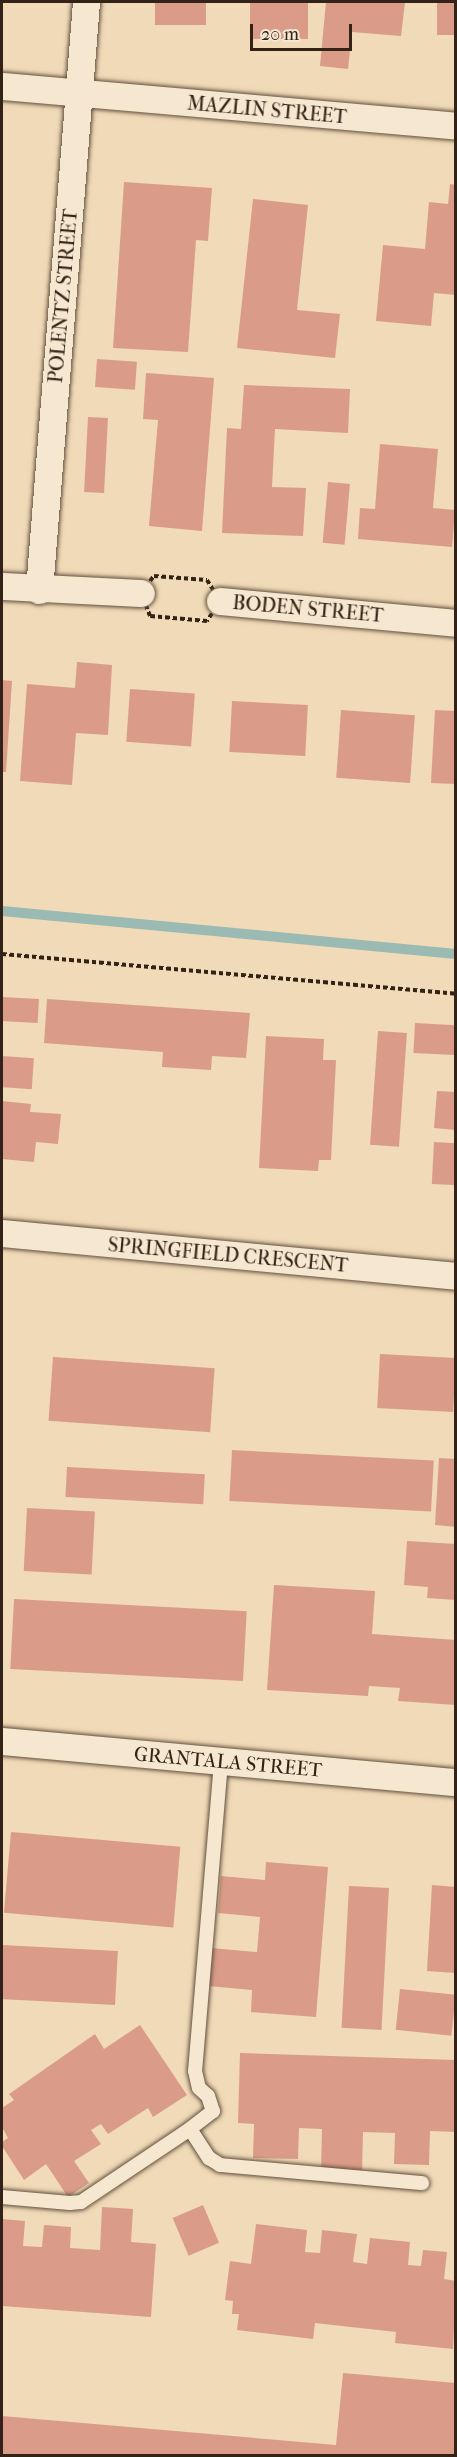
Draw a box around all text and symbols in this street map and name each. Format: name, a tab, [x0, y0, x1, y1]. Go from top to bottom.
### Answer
scale bar	[253, 12, 355, 50]
text: 20 m	[261, 24, 299, 45]
street label: MAZLIN STREET	[186, 91, 348, 129]
street label: POLENTZ STREET	[43, 208, 83, 384]
street label: BODEN STREET	[231, 590, 385, 628]
street label: SPRINGFIELD CRESCENT	[107, 1233, 349, 1277]
street label: GRANTALA STREET	[133, 1742, 323, 1782]

